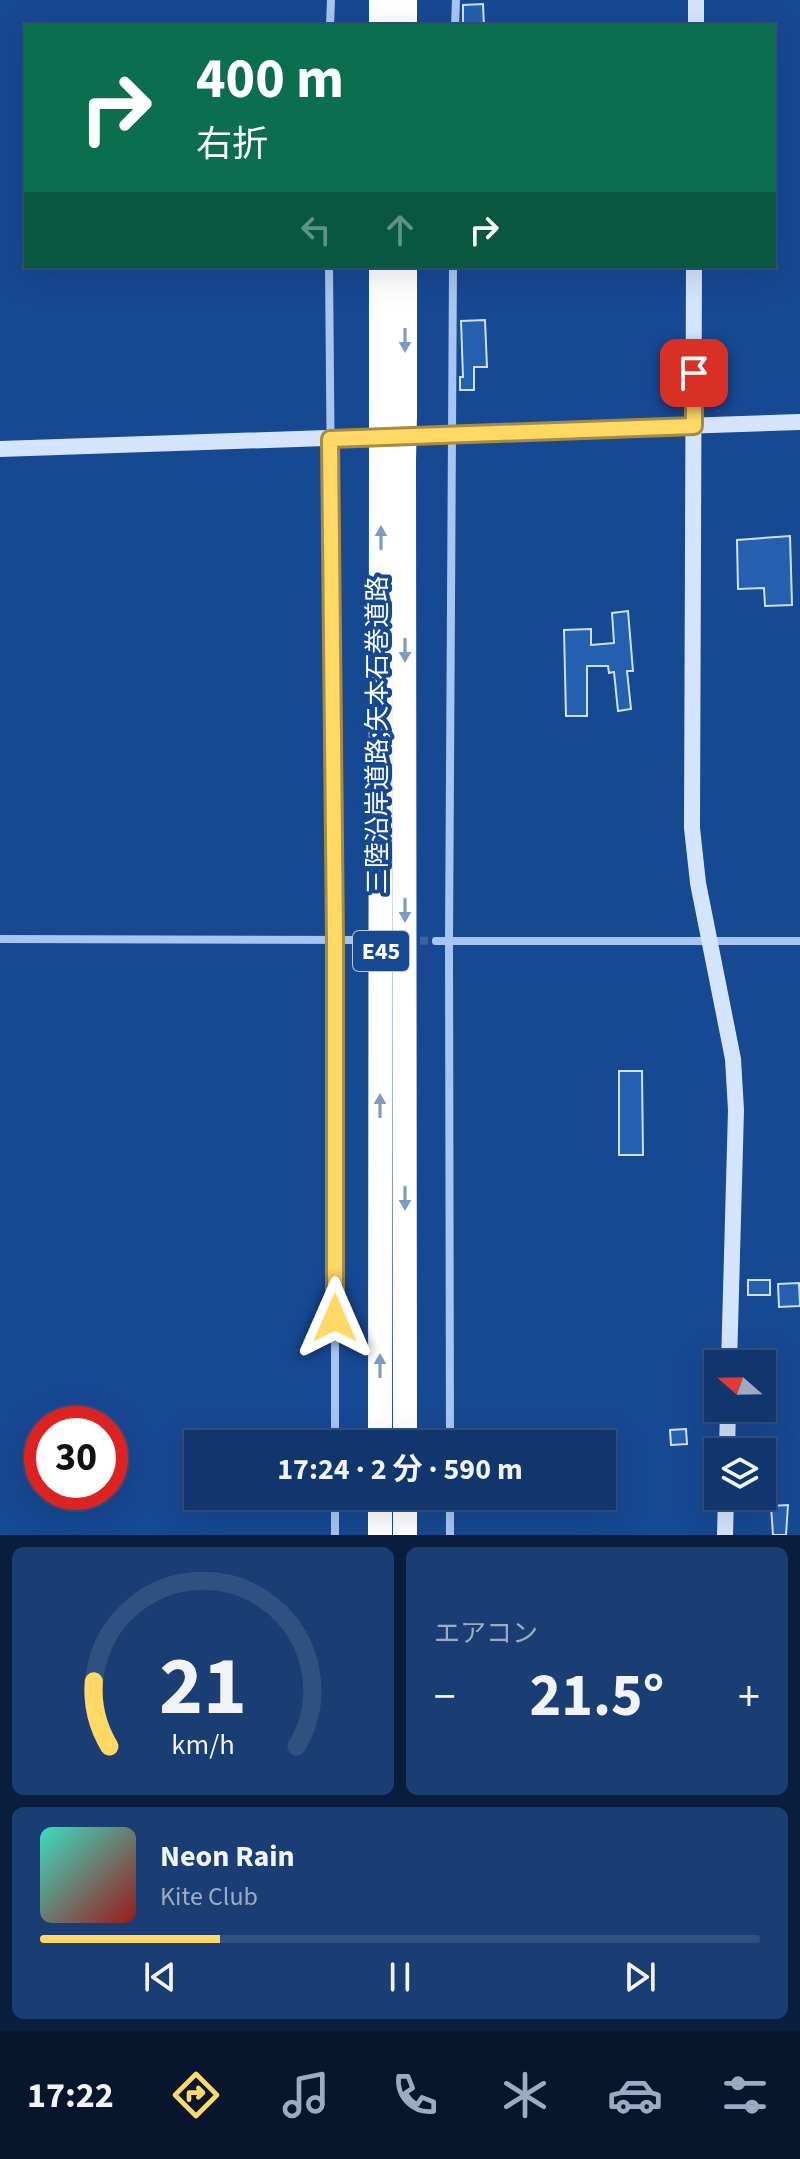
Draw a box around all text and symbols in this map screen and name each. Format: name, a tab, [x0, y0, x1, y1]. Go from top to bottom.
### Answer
text: 400 m	[196, 40, 344, 119]
icon: right	[64, 56, 168, 160]
text: 右折	[196, 119, 268, 170]
icon: left	[294, 208, 338, 252]
icon: ahead	[378, 208, 422, 252]
icon: right	[462, 208, 506, 252]
one-way arrow	[399, 328, 411, 353]
pin	[660, 339, 728, 407]
icon: arrive	[672, 351, 716, 395]
one-way arrow	[375, 525, 387, 550]
street label: 三陸沿岸道路;矢本石巻道路	[359, 576, 396, 894]
one-way arrow	[399, 638, 411, 663]
one-way arrow	[399, 898, 411, 923]
road number: E45	[353, 931, 409, 971]
one-way arrow	[374, 1093, 386, 1118]
one-way arrow	[399, 1186, 411, 1211]
position arrow	[293, 1276, 377, 1360]
north arrow	[704, 1350, 776, 1422]
map controls	[704, 1350, 776, 1510]
one-way arrow	[374, 1353, 386, 1378]
speed limit sign: 30	[24, 1406, 128, 1510]
button: layers	[704, 1438, 776, 1510]
text: 17:24 · 2 分 · 590 m	[277, 1448, 523, 1491]
text: エアコン	[434, 1615, 538, 1652]
text: 21	[159, 1628, 247, 1746]
text: 21.5°	[530, 1654, 664, 1739]
text: −	[434, 1666, 456, 1729]
text: +	[738, 1666, 760, 1729]
text: km/h	[171, 1725, 235, 1765]
text: Neon Rain	[160, 1835, 295, 1878]
text: Kite Club	[160, 1878, 258, 1915]
icon: previous	[138, 1955, 182, 1999]
icon: pause	[378, 1955, 422, 1999]
icon: next	[618, 1955, 662, 1999]
icon: directions	[168, 2067, 224, 2123]
icon: music	[278, 2067, 334, 2123]
icon: phone	[387, 2067, 443, 2123]
icon: climate	[497, 2067, 553, 2123]
icon: car	[607, 2067, 663, 2123]
icon: filters	[717, 2067, 773, 2123]
text: 17:22	[27, 2070, 114, 2121]

